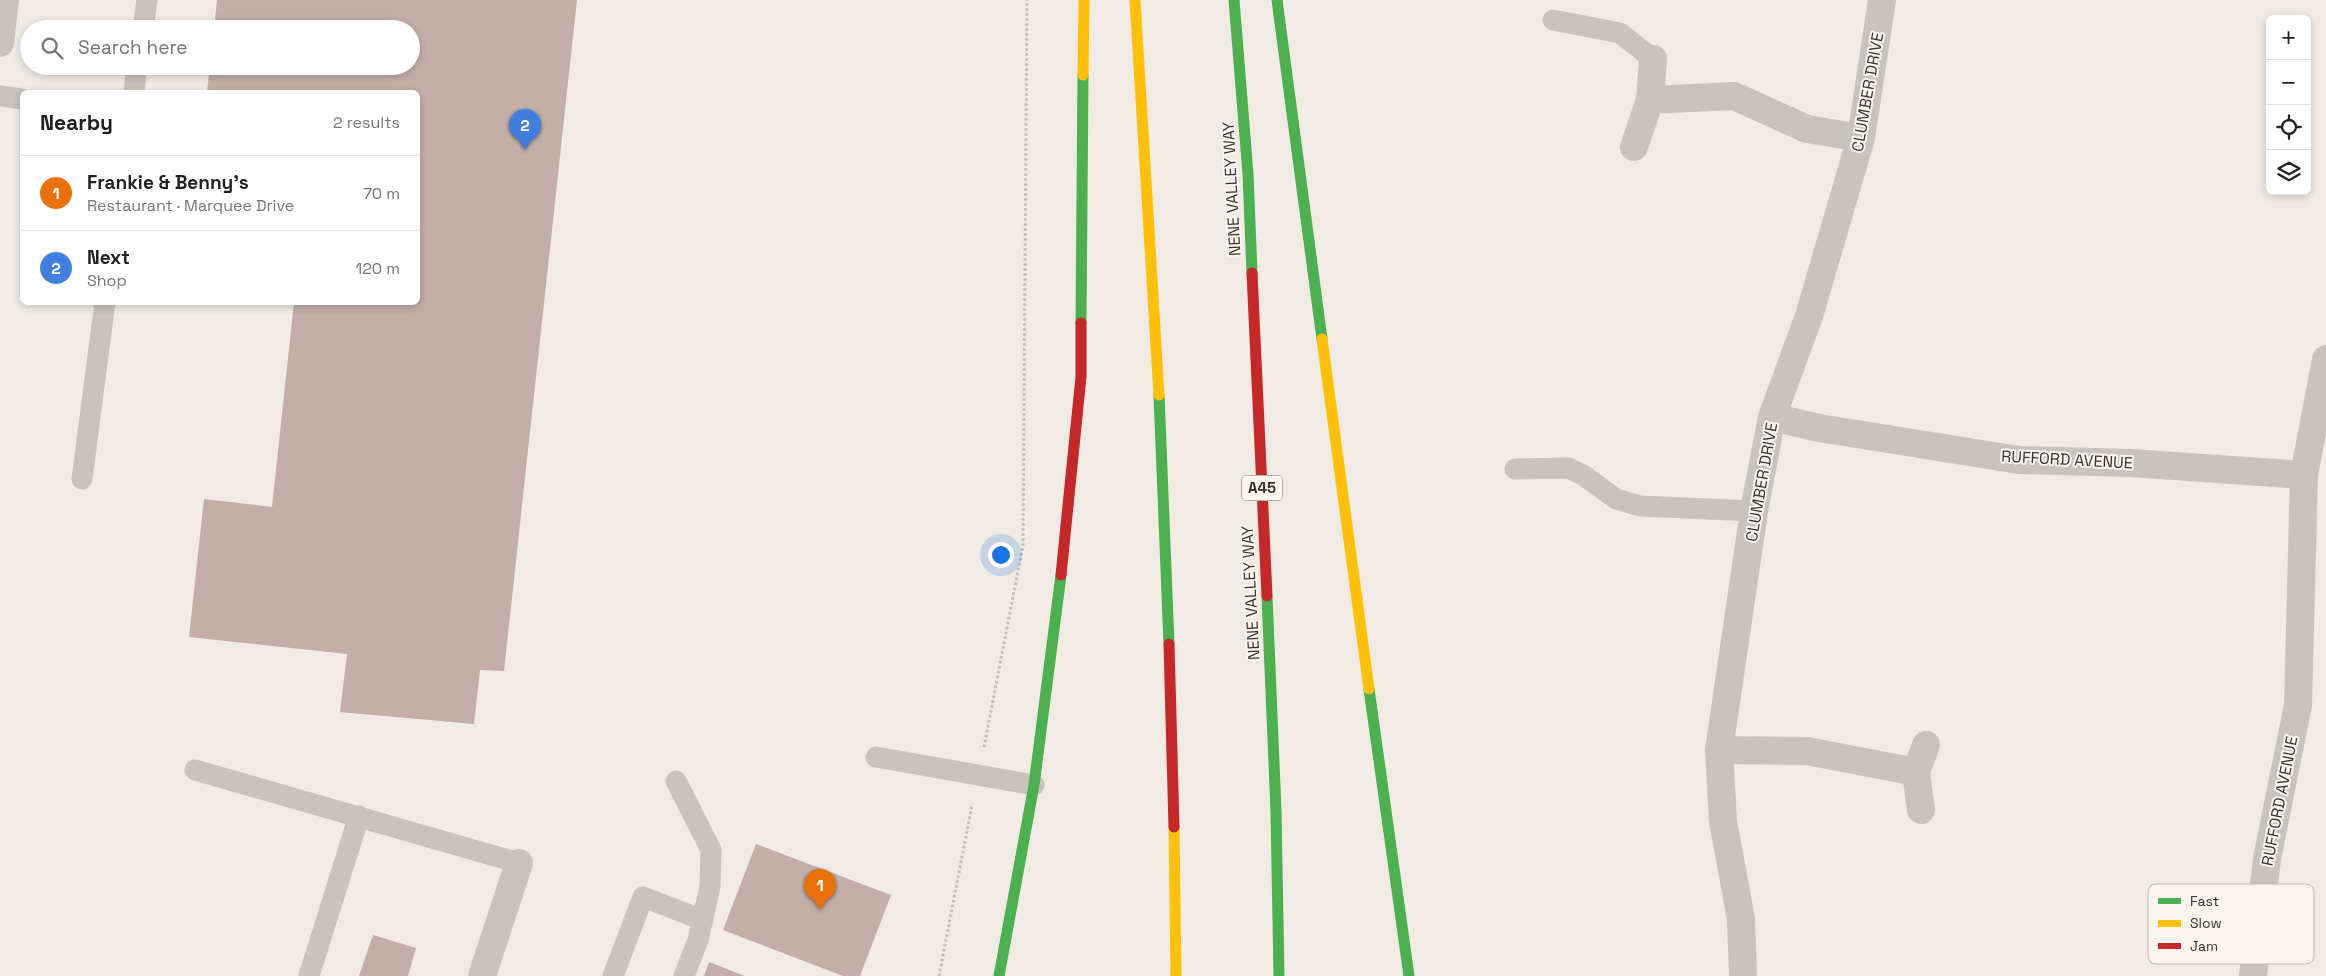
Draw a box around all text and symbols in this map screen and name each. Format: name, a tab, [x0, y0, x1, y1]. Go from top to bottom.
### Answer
map controls	[2266, 15, 2311, 195]
button: +	[2266, 15, 2311, 60]
search box	[20, 20, 420, 75]
street label: CLUMBER DRIVE	[1847, 31, 1888, 153]
icon: search	[38, 34, 66, 62]
text: Search here	[78, 35, 188, 60]
button: −	[2266, 60, 2311, 105]
button: locate	[2266, 105, 2311, 150]
text: Nearby	[40, 109, 113, 136]
pin: 2	[509, 109, 541, 150]
text: 2 results	[333, 112, 400, 133]
street label: NENE VALLEY WAY	[1217, 121, 1246, 257]
button: layers	[2266, 150, 2311, 195]
text: Frankie & Benny's	[87, 170, 249, 195]
text: 1	[52, 183, 60, 204]
text: 70 m	[363, 183, 400, 204]
text: Restaurant · Marquee Drive	[87, 195, 294, 216]
text: Next	[87, 245, 130, 270]
text: 2	[51, 258, 61, 279]
text: 120 m	[356, 258, 400, 279]
text: Shop	[87, 270, 127, 291]
street label: CLUMBER DRIVE	[1741, 421, 1782, 543]
street label: RUFFORD AVENUE	[2001, 446, 2133, 473]
road number: A45	[1242, 476, 1282, 500]
street label: NENE VALLEY WAY	[1236, 525, 1265, 661]
your location	[988, 542, 1014, 568]
street label: RUFFORD AVENUE	[2257, 734, 2302, 868]
pin: 1	[804, 869, 836, 910]
legend	[2148, 884, 2314, 964]
text: Fast	[2190, 892, 2219, 910]
text: Slow	[2190, 914, 2222, 932]
text: Jam	[2190, 937, 2218, 955]

